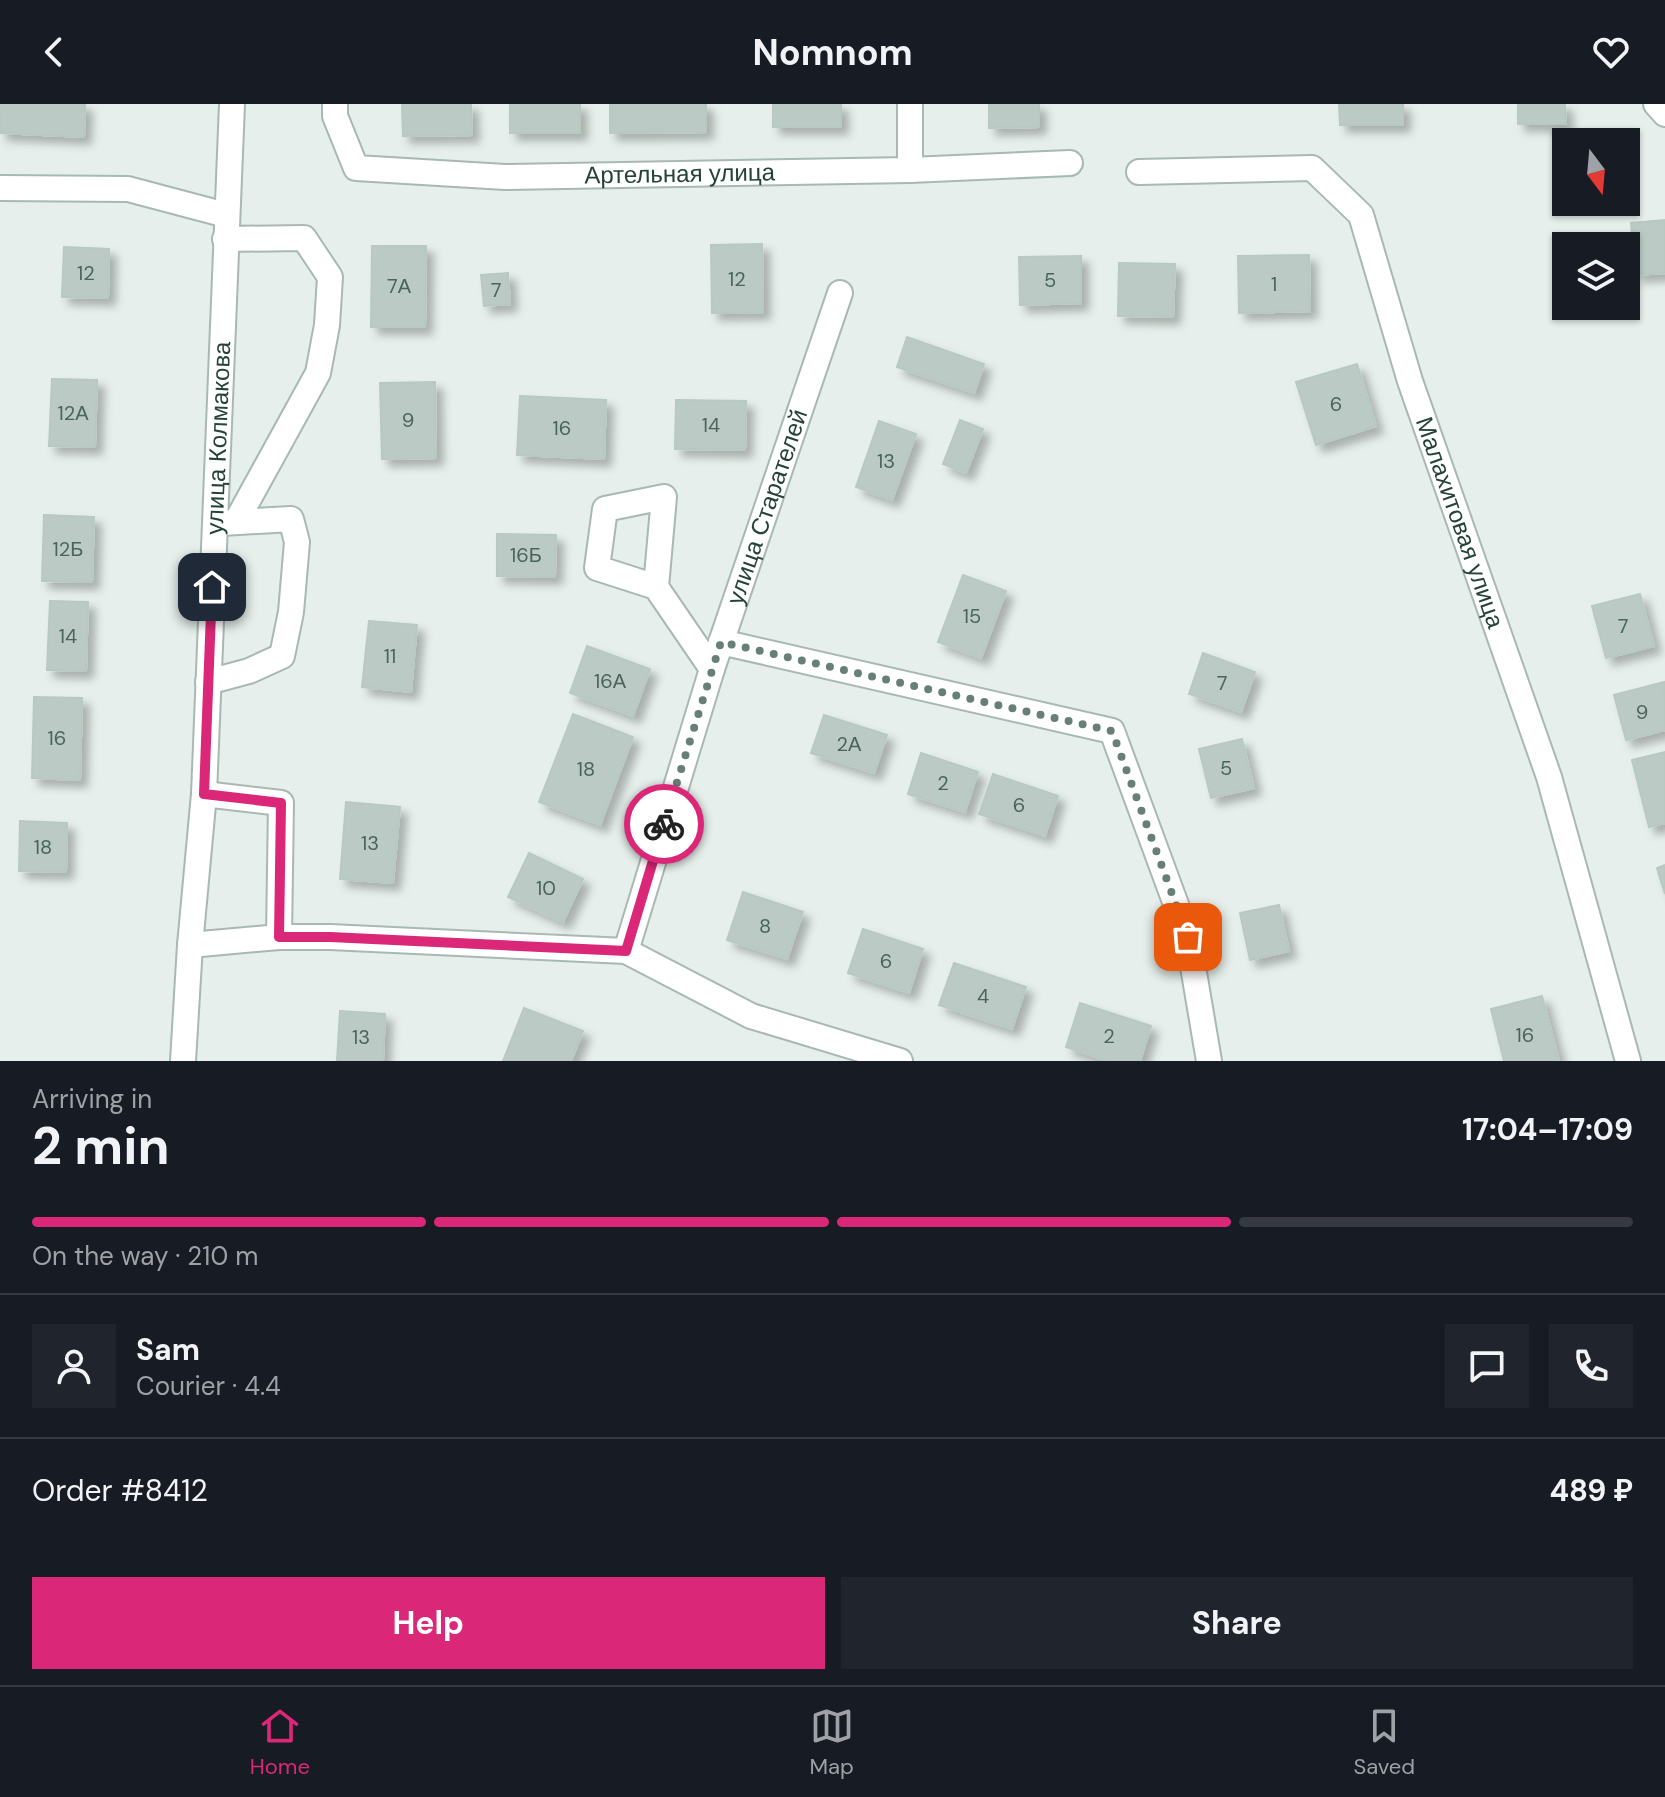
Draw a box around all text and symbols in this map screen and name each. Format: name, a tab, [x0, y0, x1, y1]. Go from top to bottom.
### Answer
text: Nomnom	[752, 29, 913, 76]
icon: back	[32, 30, 76, 74]
icon: heart	[1589, 30, 1633, 74]
north arrow	[1552, 128, 1640, 216]
map controls	[1552, 128, 1640, 320]
street label: Артельная улица	[584, 156, 776, 191]
button: layers	[1552, 232, 1640, 320]
house number: 12	[77, 260, 95, 286]
house number: 12	[728, 266, 746, 292]
house number: 5	[1044, 267, 1056, 293]
house number: 1	[1271, 271, 1277, 297]
house number: 7А	[387, 273, 412, 299]
house number: 7	[491, 277, 501, 303]
street label: улица Колмакова	[199, 340, 237, 535]
house number: 6	[1330, 391, 1342, 417]
house number: 12А	[57, 400, 89, 426]
street label: улица Старателей	[719, 405, 814, 608]
house number: 9	[402, 407, 414, 433]
house number: 14	[702, 412, 720, 438]
street label: Малахитовая улица	[1409, 413, 1512, 633]
house number: 16	[553, 415, 571, 441]
house number: 13	[877, 448, 895, 474]
house number: 12Б	[53, 536, 83, 562]
house number: 16Б	[510, 542, 542, 568]
pin	[178, 553, 246, 621]
icon: home	[190, 565, 234, 609]
house number: 15	[963, 603, 981, 629]
house number: 7	[1618, 613, 1628, 639]
house number: 14	[59, 623, 77, 649]
house number: 11	[384, 643, 396, 669]
house number: 16А	[594, 668, 627, 694]
house number: 7	[1217, 670, 1227, 696]
house number: 9	[1636, 699, 1648, 725]
house number: 16	[48, 725, 66, 751]
house number: 2А	[837, 731, 862, 757]
house number: 5	[1220, 755, 1232, 781]
house number: 18	[577, 756, 595, 782]
house number: 2	[937, 770, 949, 796]
courier	[624, 784, 704, 864]
house number: 6	[1013, 792, 1025, 818]
icon: bike	[642, 802, 686, 846]
house number: 13	[361, 830, 379, 856]
house number: 18	[34, 834, 52, 860]
house number: 10	[536, 875, 556, 901]
pin	[1154, 903, 1222, 971]
house number: 8	[759, 913, 771, 939]
icon: bag	[1166, 915, 1210, 959]
house number: 6	[880, 948, 892, 974]
house number: 4	[977, 983, 989, 1009]
house number: 16	[1516, 1022, 1534, 1048]
house number: 2	[1103, 1023, 1115, 1049]
house number: 13	[352, 1024, 370, 1050]
text: Arriving in	[32, 1082, 152, 1116]
text: 17:04–17:09	[1462, 1110, 1633, 1149]
text: 2 min	[32, 1112, 170, 1180]
text: On the way · 210 m	[32, 1239, 258, 1273]
button: person	[32, 1324, 116, 1408]
button: chat	[1445, 1324, 1529, 1408]
button: phone	[1549, 1324, 1633, 1408]
text: Sam	[136, 1330, 200, 1369]
text: Courier · 4.4	[136, 1369, 281, 1403]
text: Order #8412	[32, 1471, 208, 1510]
text: 489 ₽	[1550, 1471, 1633, 1510]
button: Help	[32, 1577, 825, 1669]
button: Share	[841, 1577, 1633, 1669]
tab: Home	[250, 1704, 310, 1781]
tab: Map	[810, 1704, 854, 1781]
tab: Saved	[1353, 1704, 1415, 1781]

